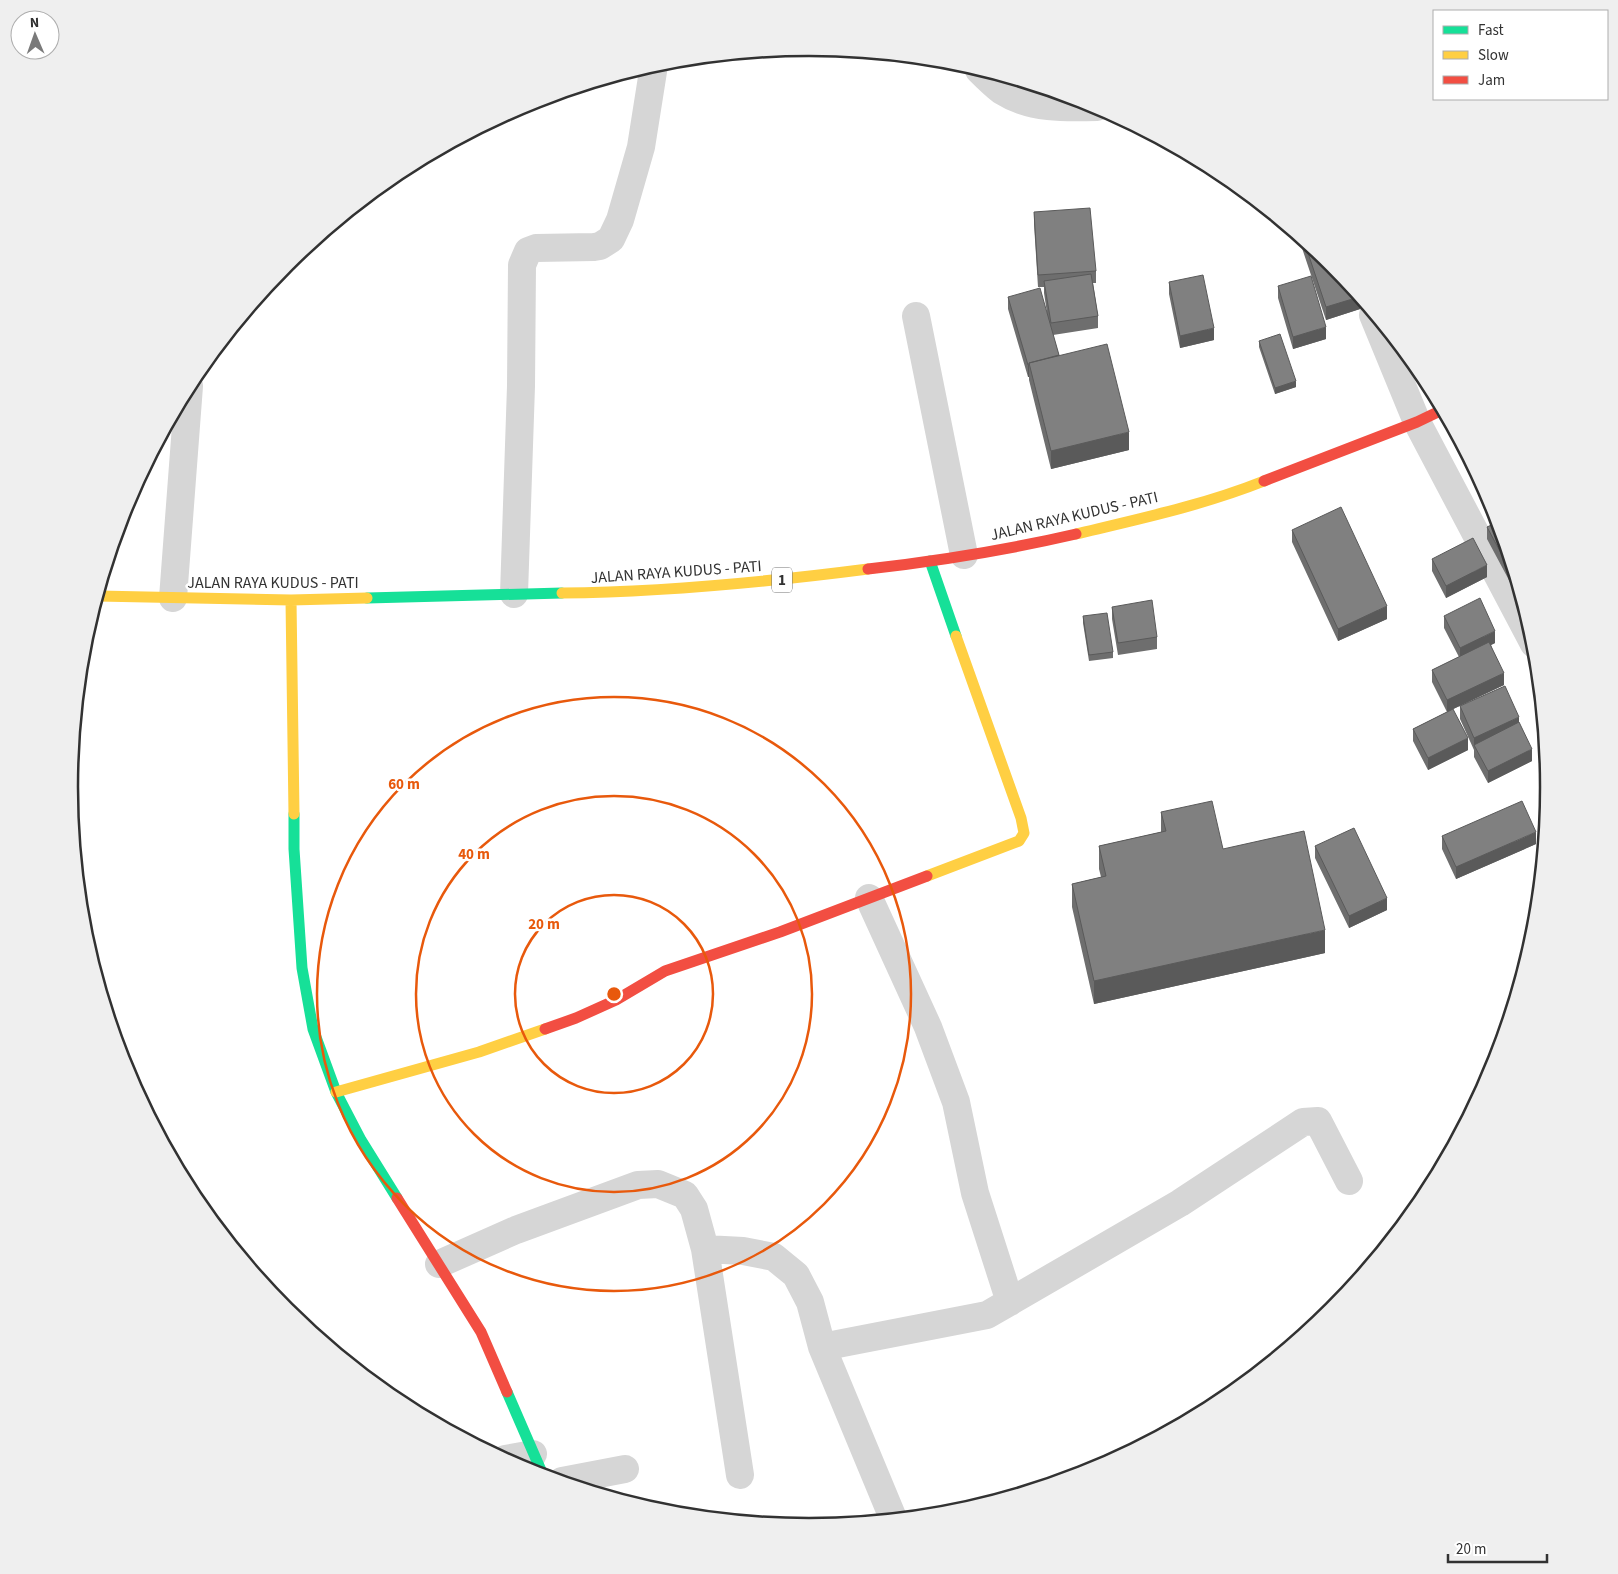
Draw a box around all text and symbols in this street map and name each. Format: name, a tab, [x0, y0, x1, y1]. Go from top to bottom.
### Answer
north arrow	[10, 10, 60, 60]
legend	[1433, 10, 1608, 100]
text: N	[30, 13, 40, 33]
text: Fast	[1478, 20, 1504, 41]
text: Slow	[1478, 45, 1509, 66]
text: Jam	[1478, 70, 1505, 91]
street label: JALAN RAYA KUDUS - PATI	[988, 486, 1160, 546]
street label: JALAN RAYA KUDUS - PATI	[590, 555, 762, 589]
road number: 1	[772, 568, 792, 592]
street label: JALAN RAYA KUDUS - PATI	[187, 572, 359, 594]
text: 60 m	[388, 774, 420, 795]
text: 40 m	[458, 844, 490, 865]
text: 20 m	[528, 914, 560, 935]
centre of rings	[605, 985, 623, 1003]
scale bar	[1448, 1532, 1547, 1564]
text: 20 m	[1456, 1539, 1486, 1560]

